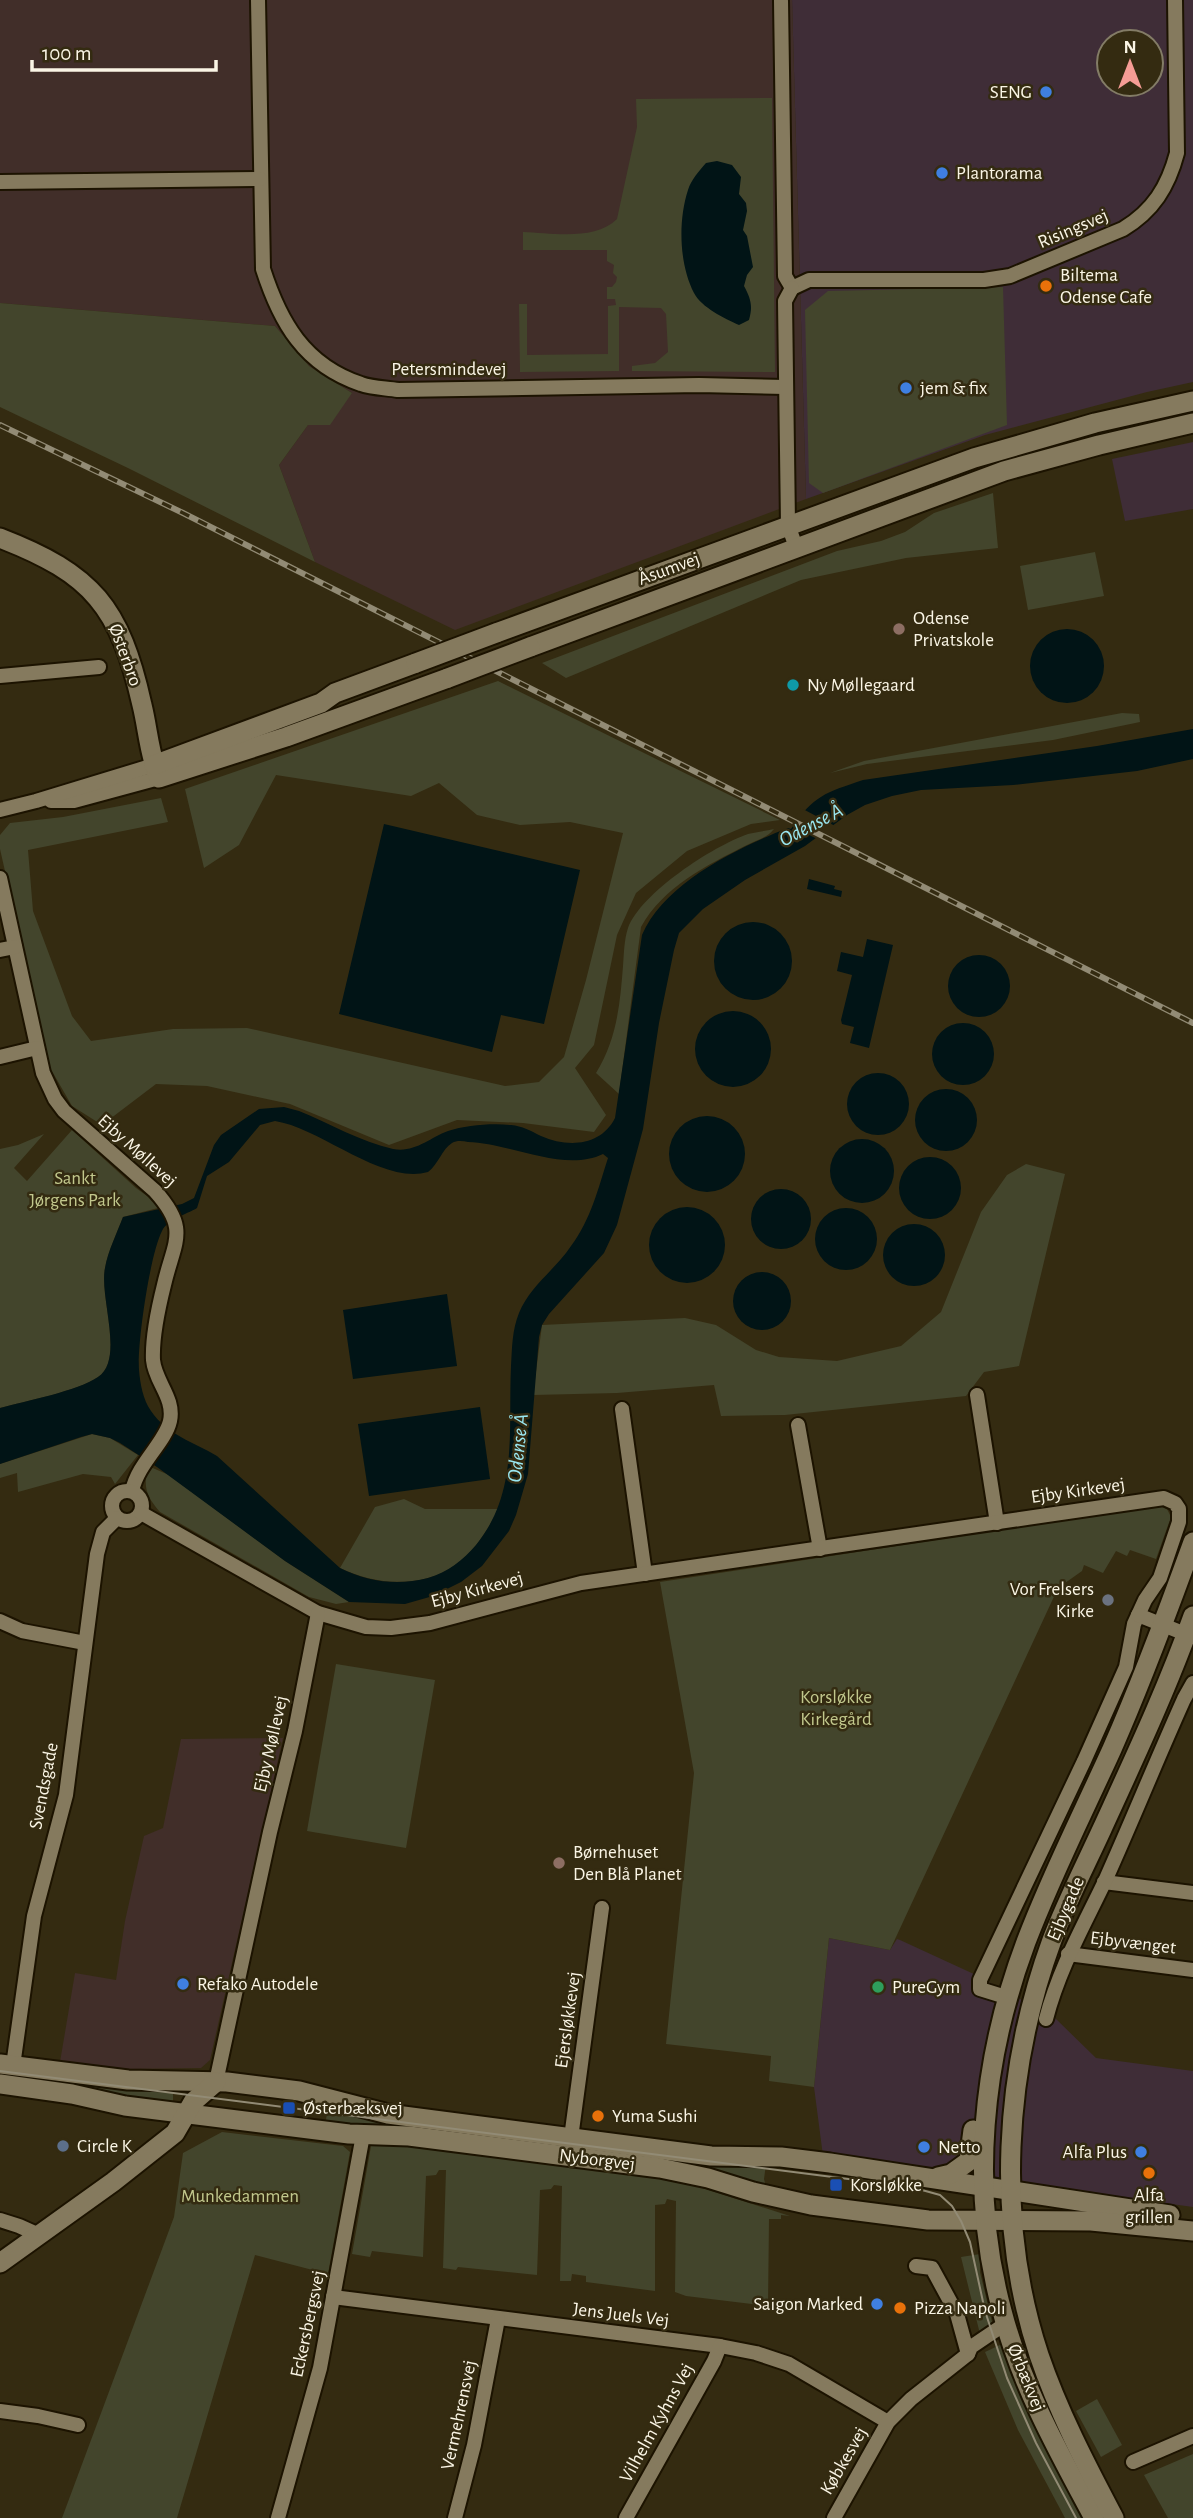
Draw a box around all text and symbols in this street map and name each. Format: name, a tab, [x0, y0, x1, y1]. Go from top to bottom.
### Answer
scale bar	[32, 28, 215, 72]
north arrow	[1095, 28, 1165, 98]
text: N	[1123, 38, 1137, 57]
text: 100 m	[42, 43, 92, 64]
place label: SENG	[990, 83, 1032, 102]
marker: SENG	[1038, 84, 1054, 100]
place label: Plantorama	[956, 164, 1043, 183]
marker: Plantorama	[934, 165, 950, 181]
street label: Risingsvej	[1035, 206, 1111, 252]
place label: Biltema Odense Cafe	[1060, 266, 1152, 307]
marker: Biltema Odense Cafe	[1038, 278, 1054, 294]
street label: Petersmindevej	[391, 360, 507, 379]
place label: jem & fix	[920, 379, 987, 398]
marker: jem & fix	[898, 380, 914, 396]
street label: Åsumvej	[635, 547, 702, 589]
place label: Odense Privatskole	[913, 609, 994, 650]
street label: Østerbro	[105, 621, 145, 689]
marker: Odense Privatskole	[891, 621, 907, 637]
place label: Ny Møllegaard	[807, 676, 915, 695]
marker: Ny Møllegaard	[785, 677, 801, 693]
water label: Odense Å	[775, 798, 846, 850]
street label: Ejby Møllevej	[94, 1111, 180, 1191]
park label: Sankt Jørgens Park	[29, 1169, 121, 1210]
water label: Odense Å	[502, 1412, 532, 1483]
street label: Ejby Kirkevej	[1030, 1475, 1126, 1507]
street label: Ejby Kirkevej	[429, 1569, 525, 1611]
place label: Vor Frelsers Kirke	[1010, 1580, 1094, 1621]
marker: Vor Frelsers Kirke	[1100, 1592, 1116, 1608]
park label: Korsløkke Kirkegård	[800, 1688, 872, 1729]
street label: Ejby Møllevej	[251, 1694, 291, 1794]
street label: Svendsgade	[26, 1741, 62, 1831]
place label: Børnehuset Den Blå Planet	[573, 1843, 682, 1884]
marker: Børnehuset Den Blå Planet	[551, 1855, 567, 1871]
street label: Ejbygade	[1044, 1874, 1088, 1944]
street label: Ejbyvænget	[1089, 1928, 1177, 1958]
street label: Ejersløkkevej	[552, 1970, 584, 2070]
place label: Refako Autodele	[197, 1975, 318, 1994]
marker: Refako Autodele	[175, 1976, 191, 1992]
place label: PureGym	[892, 1978, 960, 1997]
marker: PureGym	[870, 1979, 886, 1995]
place label: Østerbæksvej	[303, 2099, 403, 2118]
marker: Østerbæksvej	[281, 2100, 297, 2116]
place label: Yuma Sushi	[612, 2107, 698, 2126]
marker: Yuma Sushi	[590, 2108, 606, 2124]
place label: Circle K	[77, 2137, 132, 2156]
marker: Circle K	[55, 2138, 71, 2154]
place label: Netto	[938, 2138, 981, 2157]
marker: Netto	[916, 2139, 932, 2155]
place label: Alfa Plus	[1063, 2143, 1127, 2162]
marker: Alfa Plus	[1133, 2144, 1149, 2160]
street label: Nyborgvej	[558, 2146, 636, 2174]
marker: Alfa grillen	[1141, 2165, 1157, 2181]
place label: Korsløkke	[850, 2176, 922, 2195]
marker: Korsløkke	[828, 2177, 844, 2193]
place label: Alfa grillen	[1125, 2186, 1173, 2227]
park label: Munkedammen	[181, 2187, 299, 2206]
street label: Eckersbergsvej	[287, 2269, 329, 2379]
place label: Saigon Marked	[753, 2295, 863, 2314]
marker: Saigon Marked	[869, 2296, 885, 2312]
place label: Pizza Napoli	[914, 2299, 1006, 2318]
street label: Jens Juels Vej	[572, 2300, 670, 2330]
marker: Pizza Napoli	[892, 2300, 908, 2316]
street label: Ørbækvej	[1004, 2341, 1048, 2415]
street label: Vermehrensvej	[438, 2358, 480, 2472]
street label: Vilhelm Kyhns Vej	[616, 2360, 698, 2486]
street label: Købkesvej	[817, 2424, 871, 2498]

